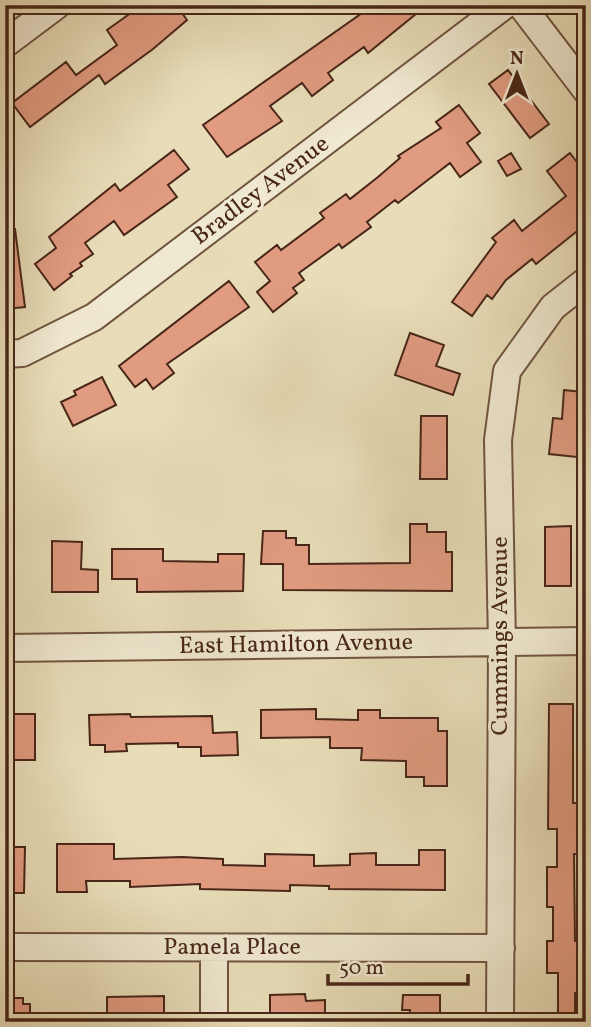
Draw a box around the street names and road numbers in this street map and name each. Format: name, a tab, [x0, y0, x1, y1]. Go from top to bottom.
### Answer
street label: Bradley Avenue	[185, 128, 337, 254]
street label: Cummings Avenue	[484, 536, 518, 736]
street label: East Hamilton Avenue	[179, 626, 413, 664]
street label: Pamela Place	[163, 931, 301, 965]

